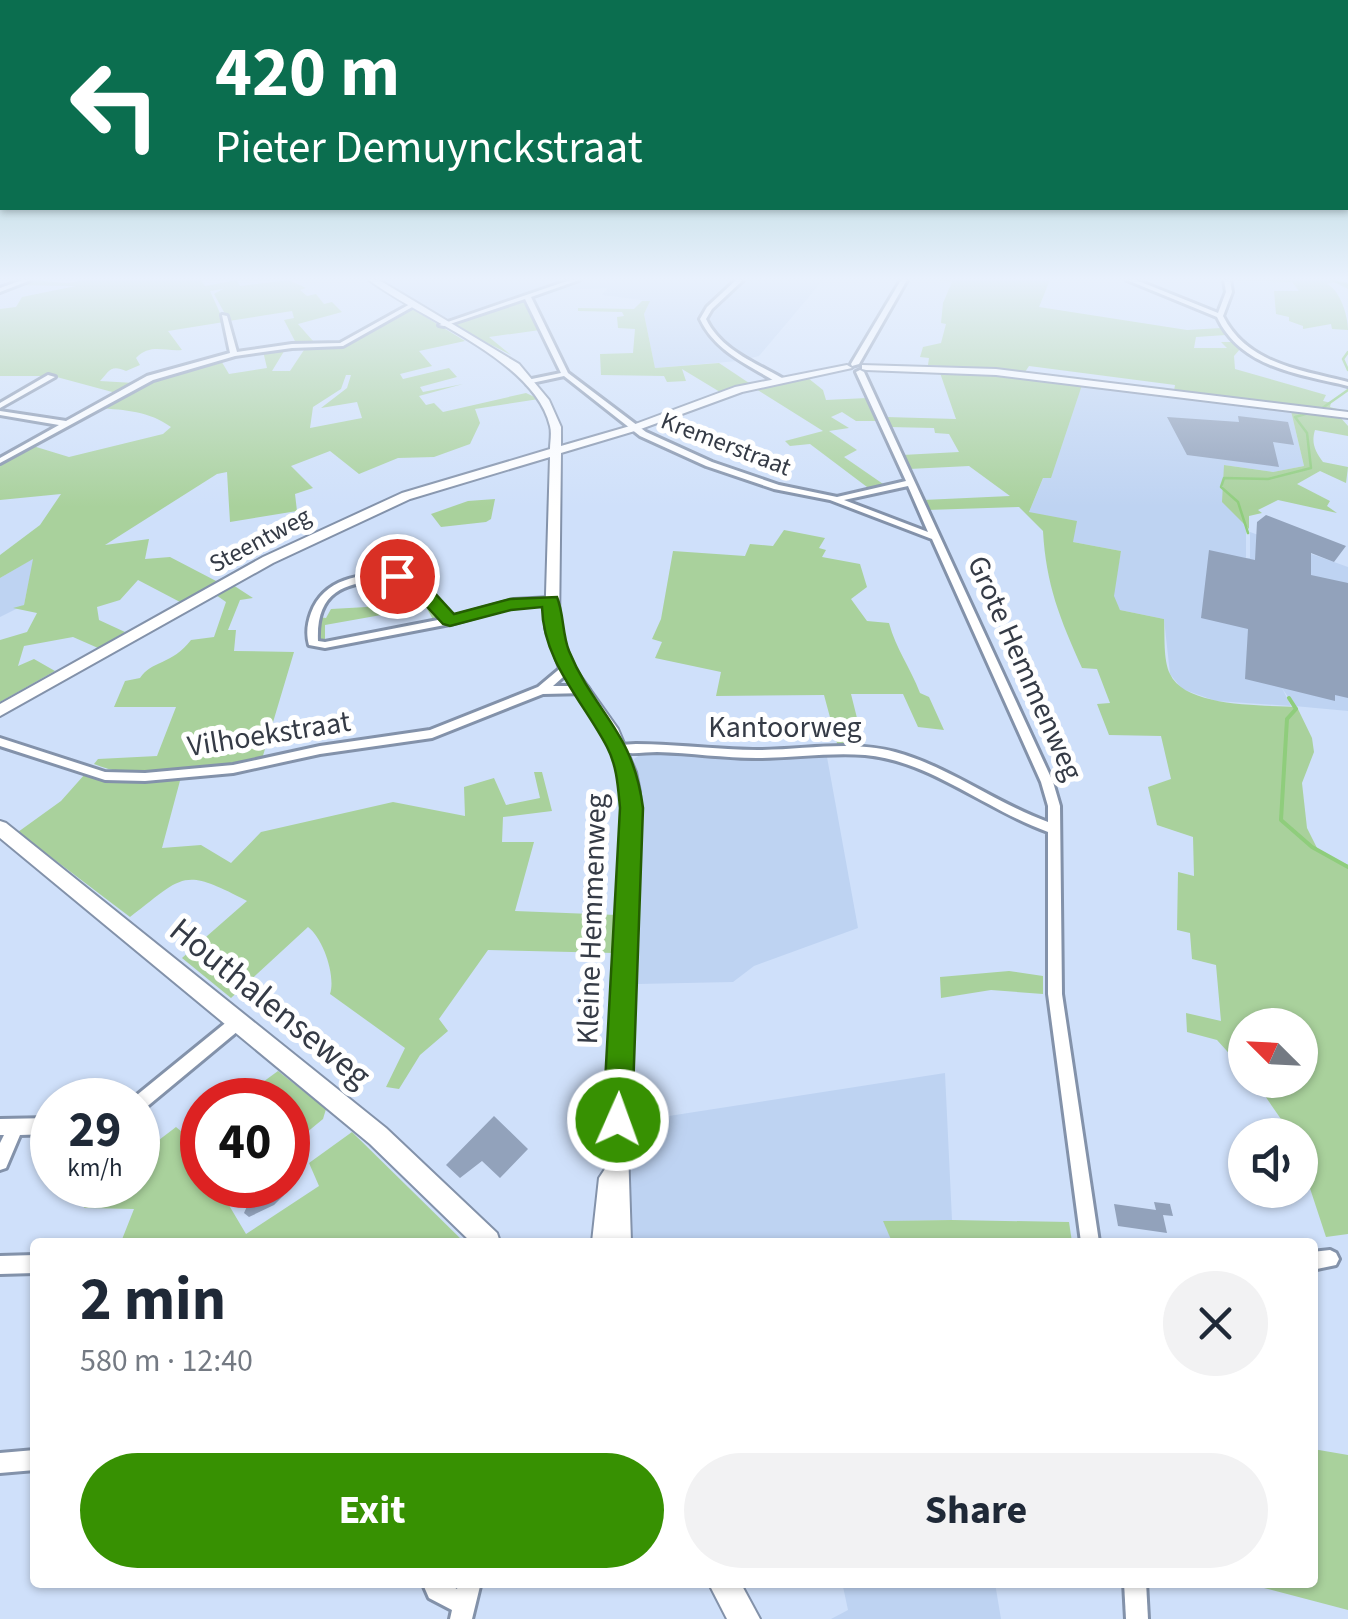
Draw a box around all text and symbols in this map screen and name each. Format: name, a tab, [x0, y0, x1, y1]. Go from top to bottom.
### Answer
text: 420 m	[215, 23, 400, 123]
icon: left	[50, 40, 180, 170]
text: Pieter Demuynckstraat	[215, 116, 643, 180]
street label: Kremerstraat	[656, 403, 797, 486]
street label: Steentweg	[203, 498, 318, 582]
pin	[355, 534, 440, 619]
icon: arrive	[370, 549, 425, 604]
street label: Grote Hemmenweg	[956, 549, 1094, 787]
street label: Vilhoekstraat	[184, 700, 354, 768]
street label: Kantoorweg	[708, 706, 862, 749]
street label: Kleine Hemmenweg	[566, 793, 618, 1045]
street label: Houthalenseweg	[158, 906, 382, 1100]
north arrow	[1228, 1008, 1318, 1098]
map controls	[1228, 1008, 1318, 1208]
position arrow	[566, 1068, 670, 1172]
speed limit sign: 40	[180, 1078, 310, 1208]
text: 29	[69, 1095, 121, 1166]
button: sound	[1228, 1118, 1318, 1208]
text: km/h	[67, 1150, 123, 1186]
text: 2 min	[80, 1258, 226, 1343]
button: close	[1163, 1271, 1268, 1376]
text: 580 m · 12:40	[80, 1338, 253, 1384]
button: Exit	[80, 1453, 664, 1568]
button: Share	[684, 1453, 1268, 1568]

